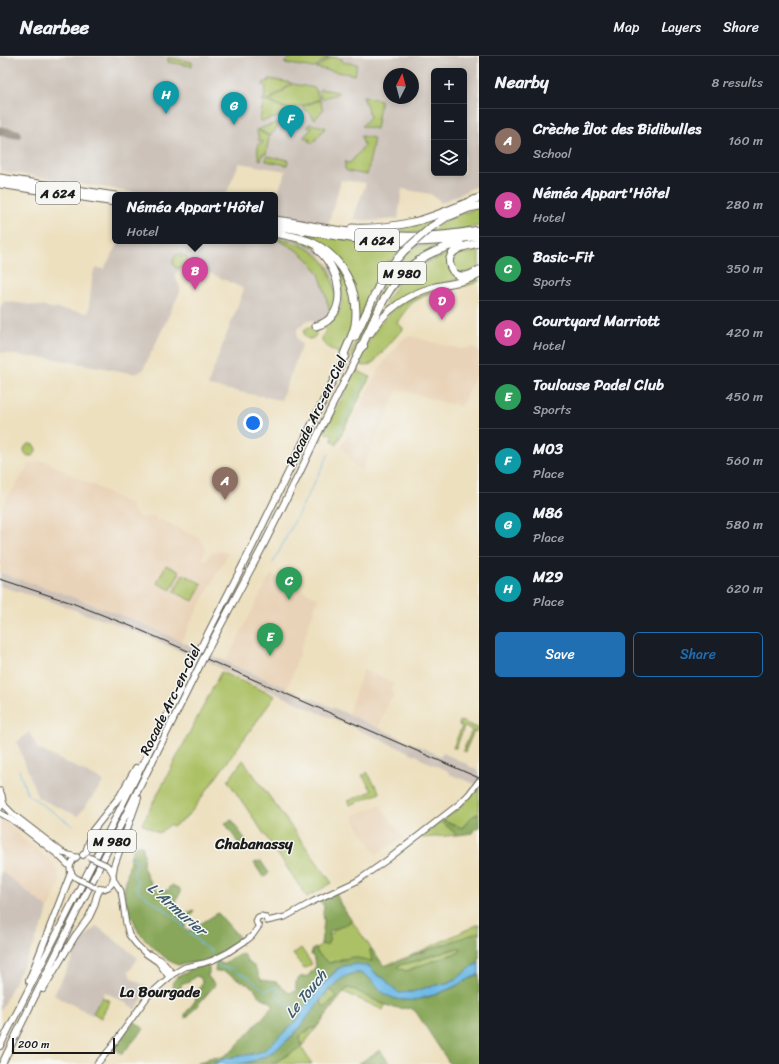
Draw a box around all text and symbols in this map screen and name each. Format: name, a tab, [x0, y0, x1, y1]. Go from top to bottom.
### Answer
text: Nearbee	[20, 11, 89, 44]
text: Map	[614, 15, 639, 40]
text: Layers	[661, 15, 701, 40]
text: Share	[723, 15, 759, 40]
text: Nearby	[495, 67, 549, 97]
north arrow	[383, 68, 419, 104]
map controls	[431, 68, 467, 176]
button: +	[431, 68, 467, 104]
text: 8 results	[711, 71, 763, 94]
pin: H	[153, 81, 179, 114]
pin: G	[221, 92, 247, 125]
button: −	[431, 104, 467, 140]
pin: F	[278, 105, 304, 138]
text: Crèche Îlot des Bidibulles	[533, 116, 702, 142]
text: A	[504, 129, 512, 152]
text: 160 m	[728, 129, 763, 152]
button: layers	[431, 140, 467, 176]
text: School	[533, 142, 571, 165]
text: Néméa Appart'Hôtel	[533, 180, 670, 206]
road number: A 624	[36, 182, 80, 204]
popup	[112, 192, 278, 244]
text: B	[504, 193, 512, 216]
text: 280 m	[726, 193, 763, 216]
text: Néméa Appart'Hôtel	[127, 194, 263, 220]
text: Hotel	[533, 206, 565, 229]
text: Hotel	[127, 220, 159, 243]
road number: A 624	[355, 229, 399, 251]
text: Basic-Fit	[533, 244, 594, 270]
pin: B	[182, 257, 208, 290]
text: C	[504, 257, 512, 280]
text: 350 m	[726, 257, 763, 280]
road number: M 980	[378, 262, 426, 284]
text: Sports	[533, 270, 571, 293]
pin: D	[429, 287, 455, 320]
text: Courtyard Marriott	[533, 308, 660, 334]
text: D	[504, 321, 512, 344]
text: 420 m	[726, 321, 763, 344]
text: Hotel	[533, 334, 565, 357]
street label: Rocade Arc-en-Ciel	[279, 351, 355, 471]
text: Toulouse Padel Club	[533, 372, 664, 398]
text: E	[504, 385, 512, 408]
text: 450 m	[725, 385, 763, 408]
text: Sports	[533, 398, 571, 421]
your location	[243, 413, 263, 433]
text: M03	[533, 436, 563, 462]
text: F	[504, 449, 512, 472]
text: 560 m	[726, 449, 763, 472]
text: Place	[533, 462, 564, 485]
pin: A	[212, 467, 238, 500]
text: M86	[533, 500, 563, 526]
text: G	[504, 513, 512, 536]
text: 580 m	[726, 513, 763, 536]
text: Place	[533, 526, 564, 549]
text: M29	[533, 564, 563, 590]
pin: C	[276, 567, 302, 600]
text: H	[503, 577, 513, 600]
text: 620 m	[727, 577, 763, 600]
text: Place	[533, 590, 564, 613]
pin: E	[257, 623, 283, 656]
button: Save	[495, 632, 625, 677]
button: Share	[633, 632, 763, 677]
street label: Rocade Arc-en-Ciel	[133, 640, 209, 760]
road number: M 980	[88, 830, 136, 852]
district label: Chabanassy	[214, 831, 293, 857]
water label: L'Armurier	[141, 876, 215, 944]
water label: Le Touch	[278, 962, 335, 1024]
district label: La Bourgade	[120, 979, 201, 1005]
text: 200 m	[18, 1035, 50, 1054]
scale bar	[12, 1036, 115, 1055]

